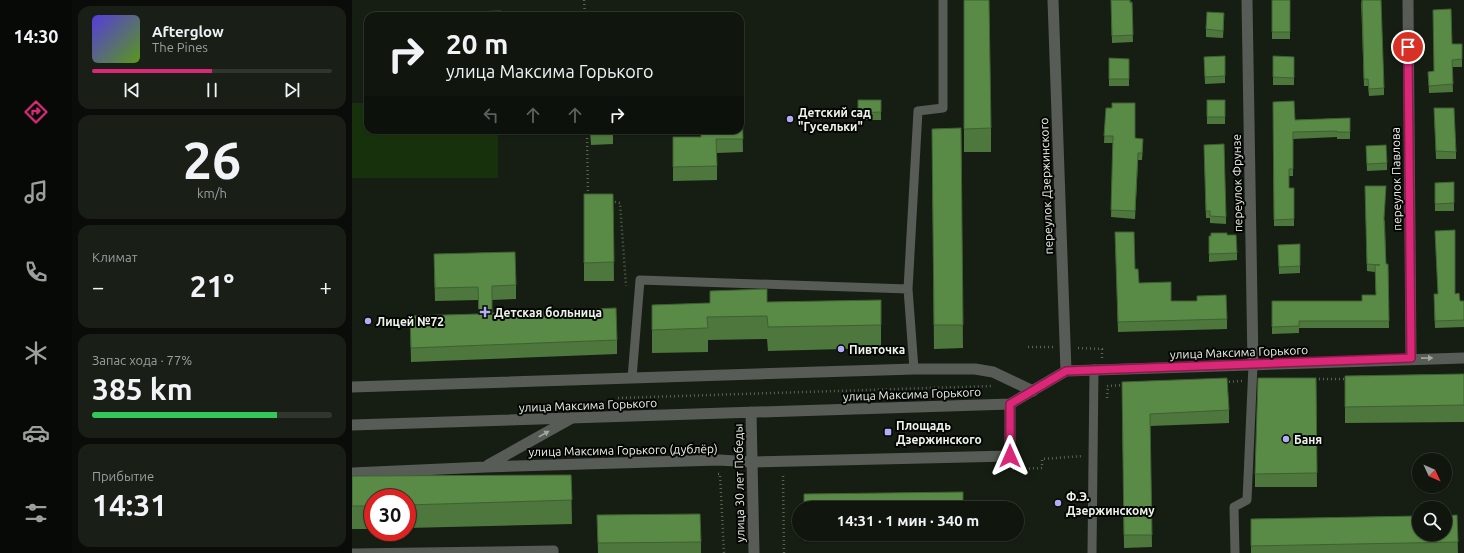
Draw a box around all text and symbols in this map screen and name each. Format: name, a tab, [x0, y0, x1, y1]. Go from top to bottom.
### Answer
text: Afterglow	[152, 23, 224, 40]
text: 14:30	[13, 26, 59, 46]
icon: right	[380, 28, 432, 80]
text: 20 m	[446, 28, 508, 59]
pin	[1391, 30, 1425, 64]
icon: arrive	[1397, 36, 1419, 58]
text: The Pines	[152, 40, 208, 54]
text: улица Максима Горького	[446, 61, 654, 81]
icon: previous	[121, 79, 143, 101]
icon: pause	[201, 79, 223, 101]
icon: next	[281, 79, 303, 101]
icon: directions	[22, 98, 50, 126]
icon: left	[480, 104, 502, 126]
icon: ahead	[522, 104, 544, 126]
icon: ahead	[564, 104, 586, 126]
icon: right	[606, 104, 628, 126]
place label: Детский сад "Гусельки"	[798, 106, 871, 133]
marker: Детский сад "Гусельки"	[785, 114, 795, 124]
street label: переулок Дзержинского	[1037, 117, 1055, 255]
street label: переулок Павлова	[1389, 127, 1403, 231]
text: 26	[183, 131, 241, 189]
street label: переулок Фрунзе	[1230, 134, 1244, 232]
icon: music	[22, 178, 50, 206]
text: km/h	[197, 186, 227, 200]
text: Климат	[92, 250, 137, 264]
icon: phone	[22, 258, 50, 286]
text: 21°	[190, 269, 234, 303]
text: −	[92, 274, 104, 299]
text: +	[320, 274, 332, 299]
marker: Детская больница	[479, 306, 491, 318]
place label: Детская больница	[494, 306, 602, 319]
place label: Лицей №72	[376, 315, 444, 328]
marker: Лицей №72	[363, 316, 373, 326]
icon: climate	[22, 339, 50, 367]
place label: Пивточка	[849, 343, 905, 356]
street label: улица Максима Горького	[1170, 343, 1308, 361]
marker: Пивточка	[836, 344, 846, 354]
text: Запас хода · 77%	[92, 353, 192, 367]
one-way arrow	[1421, 355, 1434, 361]
text: 385 km	[92, 372, 193, 406]
street label: улица Максима Горького	[843, 385, 981, 403]
street label: улица Максима Горького	[519, 396, 657, 414]
icon: car	[22, 419, 50, 447]
place label: Площадь Дзержинского	[896, 419, 982, 446]
street label: улица 30 лет Победы	[731, 424, 747, 542]
marker: Площадь Дзержинского	[883, 427, 893, 437]
one-way arrow	[538, 430, 550, 437]
place label: Баня	[1294, 433, 1322, 446]
marker: Баня	[1281, 434, 1291, 444]
position arrow	[989, 435, 1031, 477]
street label: улица Максима Горького (дублёр)	[528, 442, 718, 459]
north arrow	[1412, 453, 1452, 493]
map controls	[1412, 453, 1452, 541]
text: Прибытие	[92, 469, 154, 483]
text: 14:31	[92, 488, 167, 522]
speed limit sign: 30	[364, 489, 416, 541]
place label: Ф.Э. Дзержинскому	[1066, 490, 1155, 517]
marker: Ф.Э. Дзержинскому	[1053, 498, 1063, 508]
icon: filters	[22, 499, 50, 527]
button: search	[1412, 501, 1452, 541]
text: 14:31 · 1 мин · 340 m	[837, 512, 979, 529]

